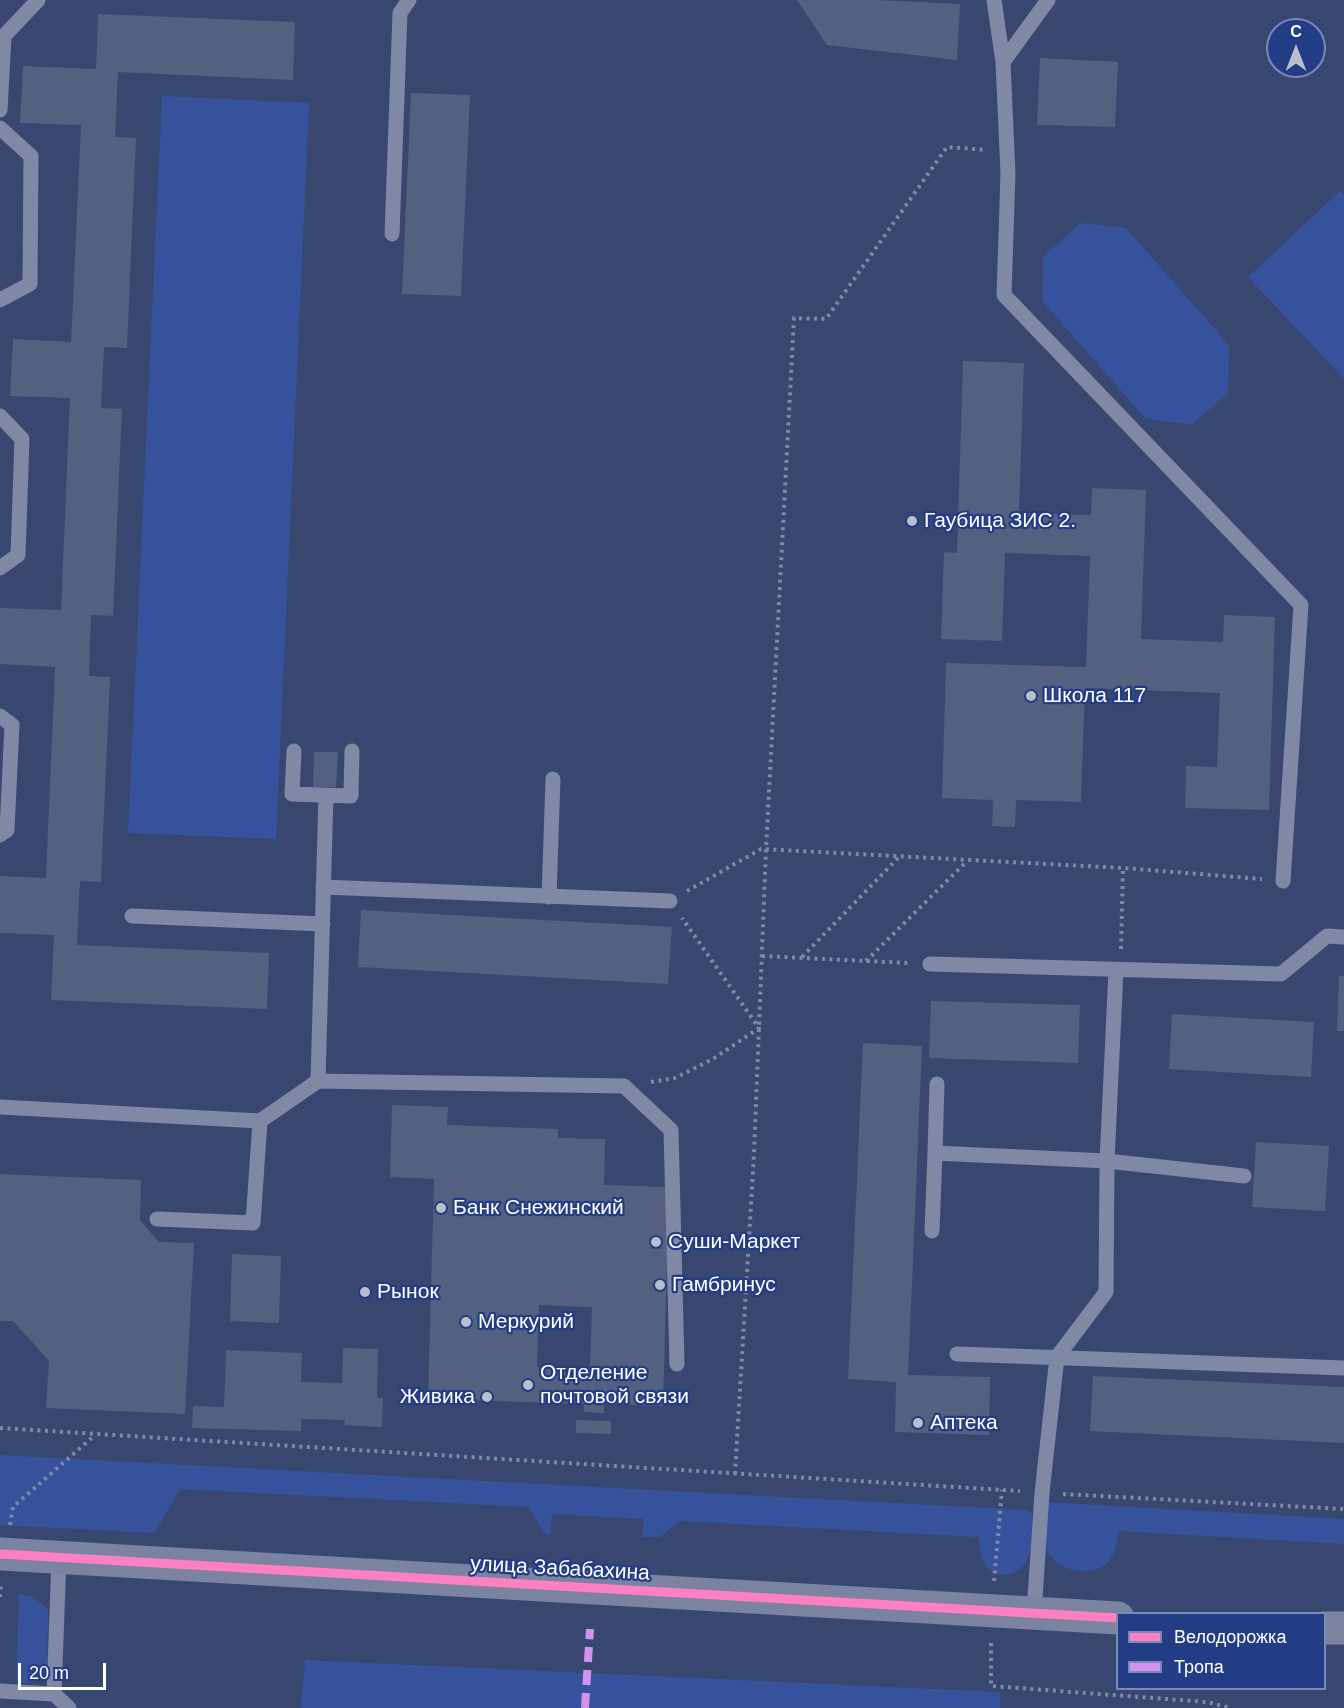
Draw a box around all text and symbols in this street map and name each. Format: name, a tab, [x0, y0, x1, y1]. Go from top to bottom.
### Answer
north arrow	[1266, 18, 1326, 78]
text: С	[1290, 23, 1302, 40]
place label: Гаубица ЗИС 2.	[924, 508, 1076, 534]
marker: Гаубица ЗИС 2.	[905, 514, 919, 528]
place label: Школа 117	[1043, 683, 1146, 709]
marker: Школа 117	[1024, 689, 1038, 703]
place label: Банк Снежинский	[453, 1195, 624, 1221]
marker: Банк Снежинский	[434, 1201, 448, 1215]
place label: Суши-Маркет	[668, 1229, 800, 1255]
marker: Суши-Маркет	[649, 1235, 663, 1249]
place label: Гамбринус	[672, 1272, 776, 1298]
marker: Гамбринус	[653, 1278, 667, 1292]
place label: Рынок	[377, 1279, 439, 1305]
marker: Рынок	[358, 1285, 372, 1299]
place label: Меркурий	[478, 1309, 574, 1335]
marker: Меркурий	[459, 1315, 473, 1329]
place label: Отделение почтовой связи	[540, 1360, 689, 1410]
marker: Отделение почтовой связи	[521, 1378, 535, 1392]
place label: Живика	[400, 1384, 475, 1410]
marker: Живика	[480, 1390, 494, 1404]
place label: Аптека	[930, 1410, 998, 1436]
marker: Аптека	[911, 1416, 925, 1430]
street label: улица Забабахина	[470, 1552, 650, 1586]
legend	[1116, 1612, 1326, 1690]
text: Велодорожка	[1174, 1627, 1286, 1647]
scale bar	[21, 1651, 110, 1689]
text: Тропа	[1174, 1657, 1224, 1677]
text: 20 m	[29, 1663, 69, 1683]

